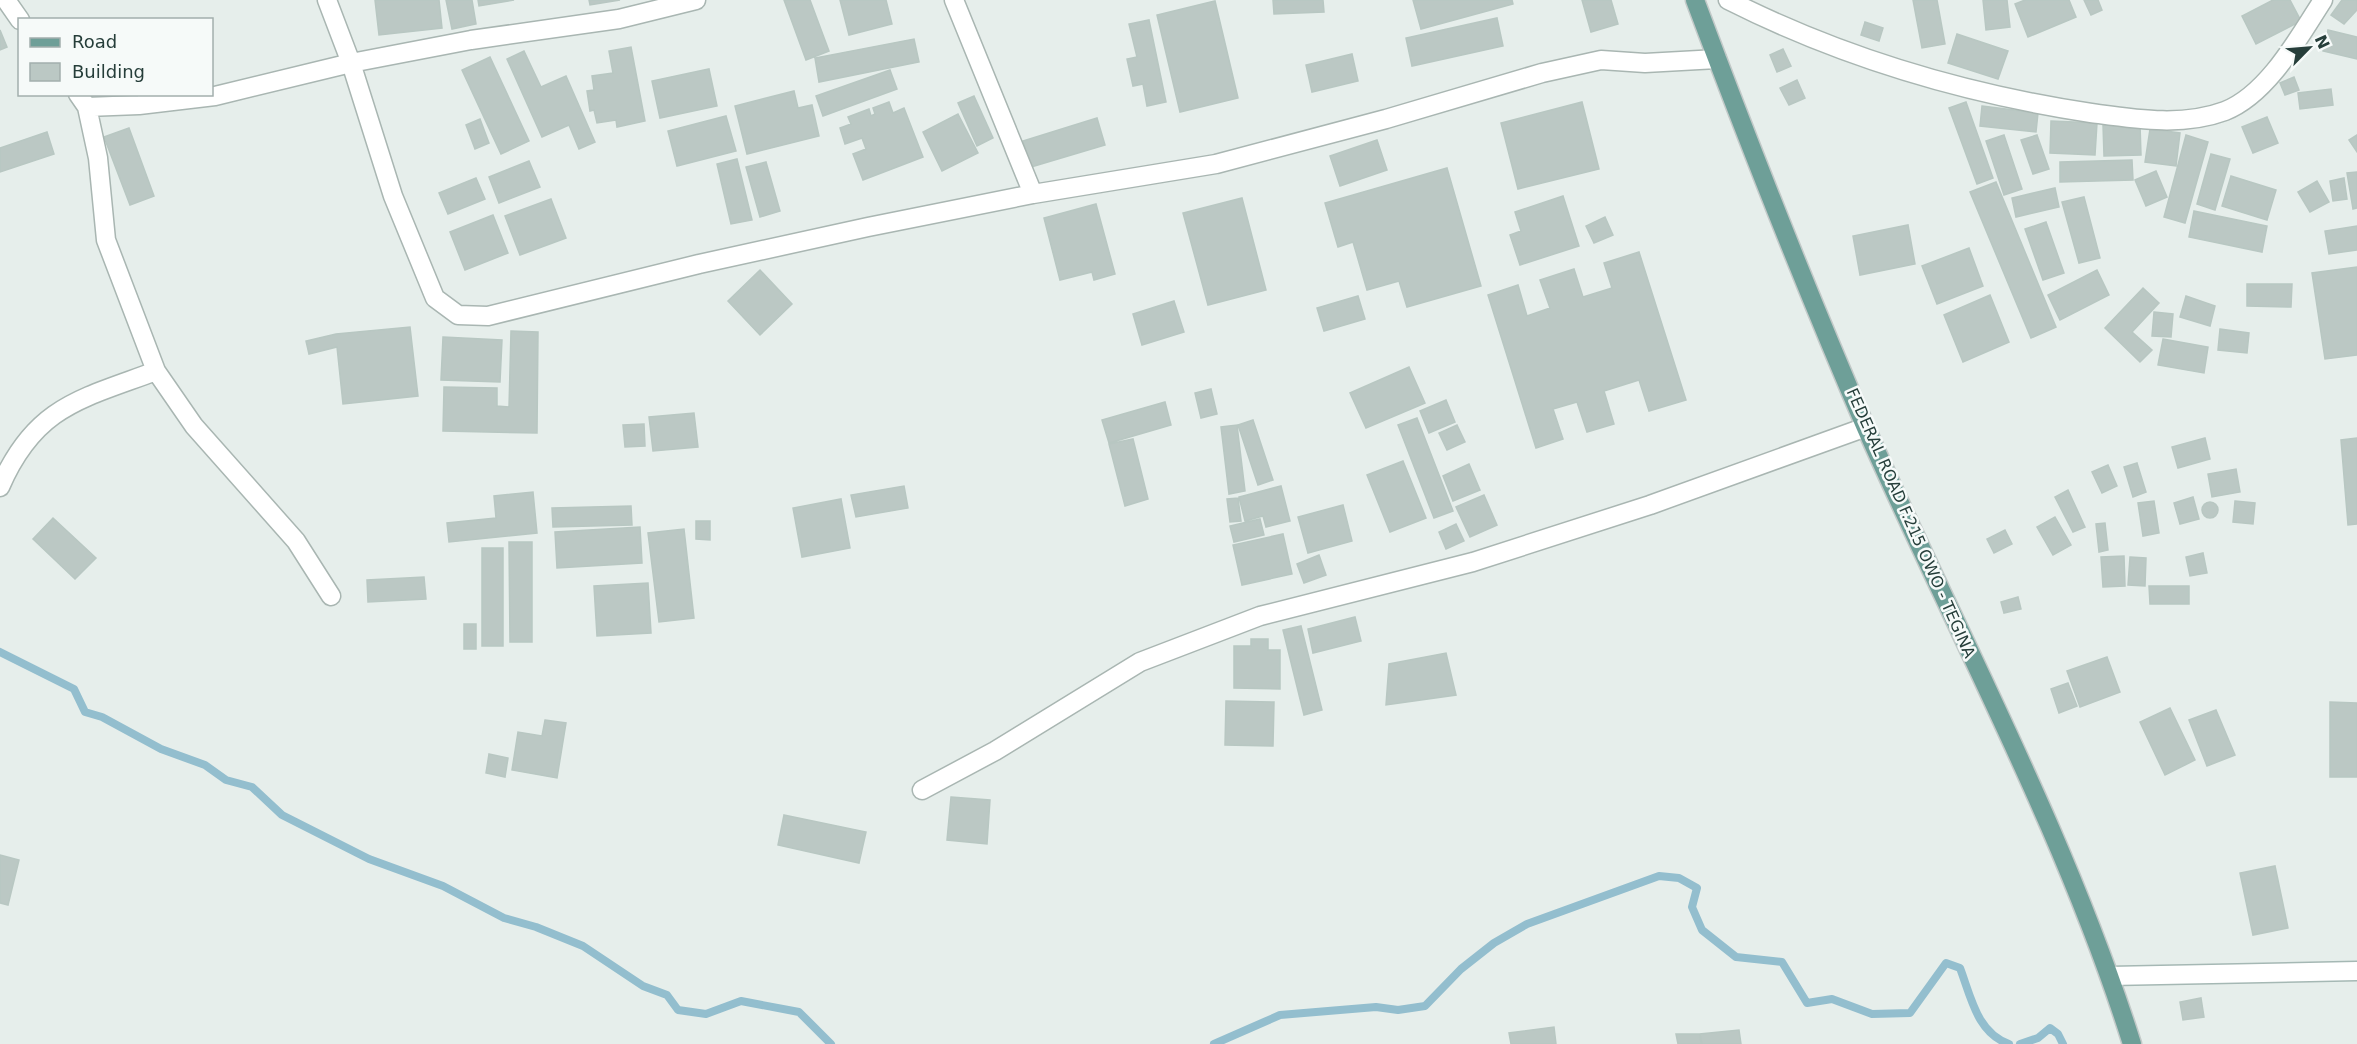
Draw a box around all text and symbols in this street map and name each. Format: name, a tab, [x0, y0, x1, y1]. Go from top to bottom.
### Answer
legend	[18, 18, 213, 96]
north arrow	[2279, 18, 2339, 78]
text: Road	[72, 31, 117, 52]
text: N	[2311, 32, 2334, 52]
text: Building	[72, 61, 145, 82]
street label: FEDERAL ROAD F.215 OWO - TEGINA	[1843, 385, 1979, 661]

